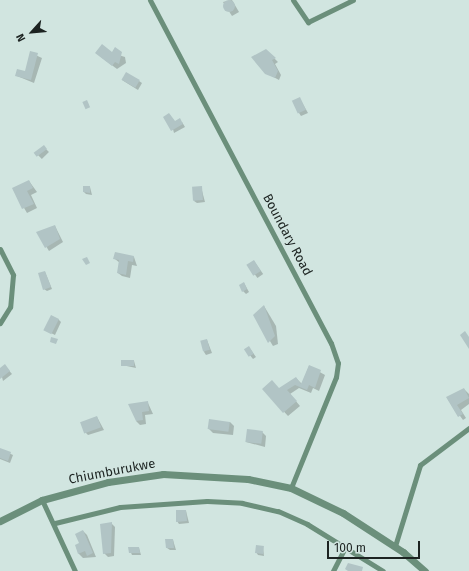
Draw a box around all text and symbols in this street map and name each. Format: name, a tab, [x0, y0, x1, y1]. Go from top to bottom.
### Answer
north arrow	[12, 12, 52, 52]
text: N	[13, 31, 28, 44]
street label: Boundary Road	[259, 191, 315, 279]
street label: Chiumburukwe	[67, 456, 157, 488]
scale bar	[329, 533, 422, 559]
text: 100 m	[334, 541, 366, 555]

